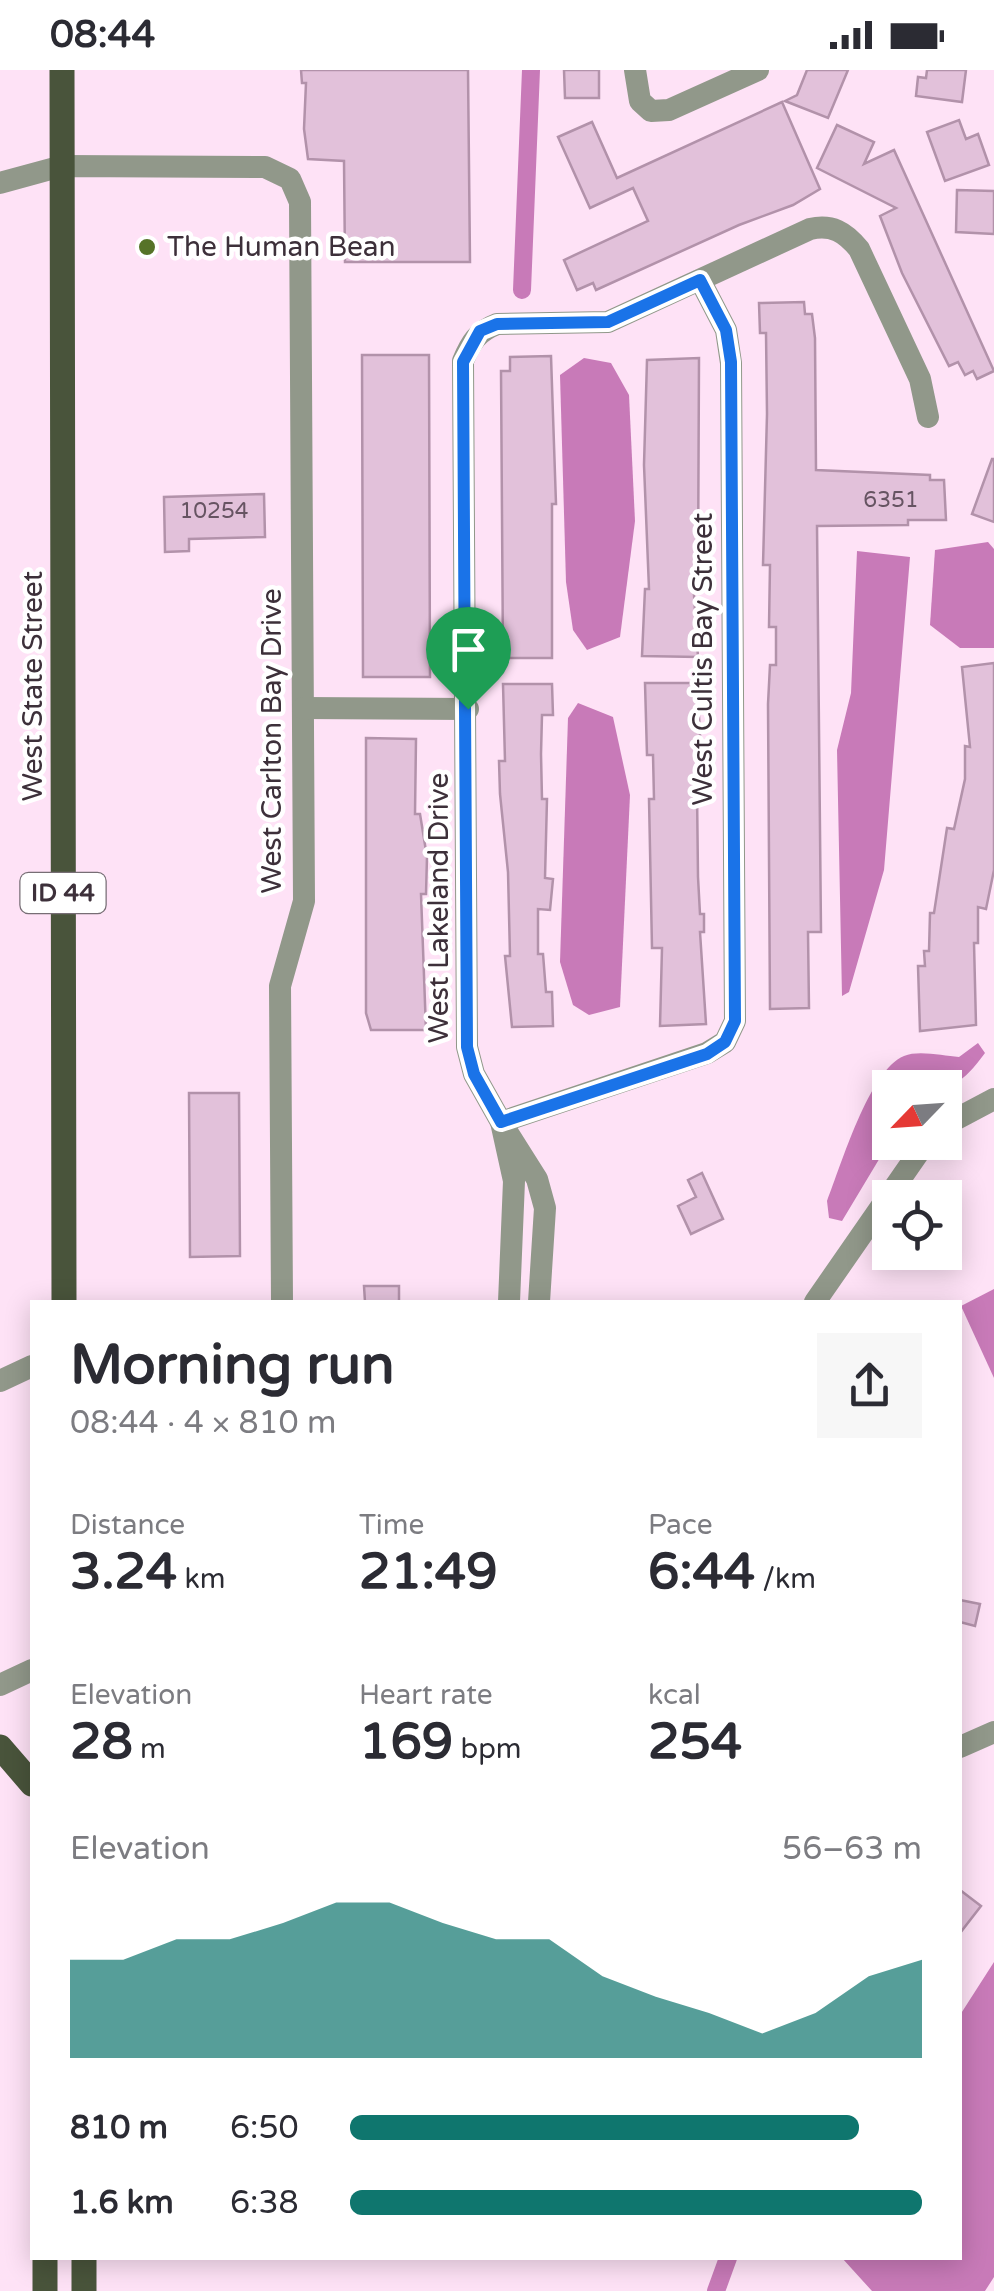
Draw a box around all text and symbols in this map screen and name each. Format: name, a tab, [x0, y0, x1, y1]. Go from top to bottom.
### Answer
text: 08:44	[50, 12, 155, 58]
place label: The Human Bean	[167, 230, 396, 264]
marker: The Human Bean	[136, 236, 158, 258]
house number: 6351	[863, 487, 919, 513]
house number: 10254	[179, 498, 249, 524]
street label: West Cultis Bay Street	[686, 512, 720, 806]
street label: West State Street	[16, 570, 50, 801]
street label: West Carlton Bay Drive	[255, 588, 289, 894]
pin	[426, 607, 511, 710]
icon: arrive	[441, 622, 496, 677]
street label: West Lakeland Drive	[422, 773, 456, 1043]
road number: ID 44	[20, 873, 106, 913]
north arrow	[872, 1070, 962, 1160]
map controls	[872, 1070, 962, 1270]
button: locate	[872, 1180, 962, 1270]
text: Morning run	[70, 1333, 395, 1399]
button: share	[817, 1333, 922, 1438]
text: 08:44 · 4 × 810 m	[70, 1404, 336, 1442]
text: Distance	[70, 1508, 185, 1542]
text: Time	[359, 1508, 424, 1542]
text: Pace	[648, 1508, 712, 1542]
text: 3.24	[70, 1542, 177, 1602]
text: 21:49	[359, 1542, 498, 1602]
text: 6:44	[648, 1542, 755, 1602]
text: km	[177, 1562, 225, 1596]
text: /km	[755, 1562, 816, 1596]
text: Elevation	[70, 1678, 192, 1712]
text: Heart rate	[359, 1678, 493, 1712]
text: kcal	[648, 1678, 701, 1712]
text: 28	[70, 1712, 133, 1772]
text: 169	[359, 1712, 453, 1772]
text: 254	[648, 1712, 742, 1772]
text: m	[133, 1732, 166, 1766]
text: bpm	[453, 1732, 522, 1766]
text: Elevation	[70, 1830, 210, 1868]
text: 56–63 m	[782, 1830, 922, 1868]
text: 810 m	[70, 2109, 168, 2147]
text: 6:50	[230, 2109, 299, 2147]
text: 1.6 km	[70, 2184, 174, 2222]
text: 6:38	[230, 2184, 299, 2222]

